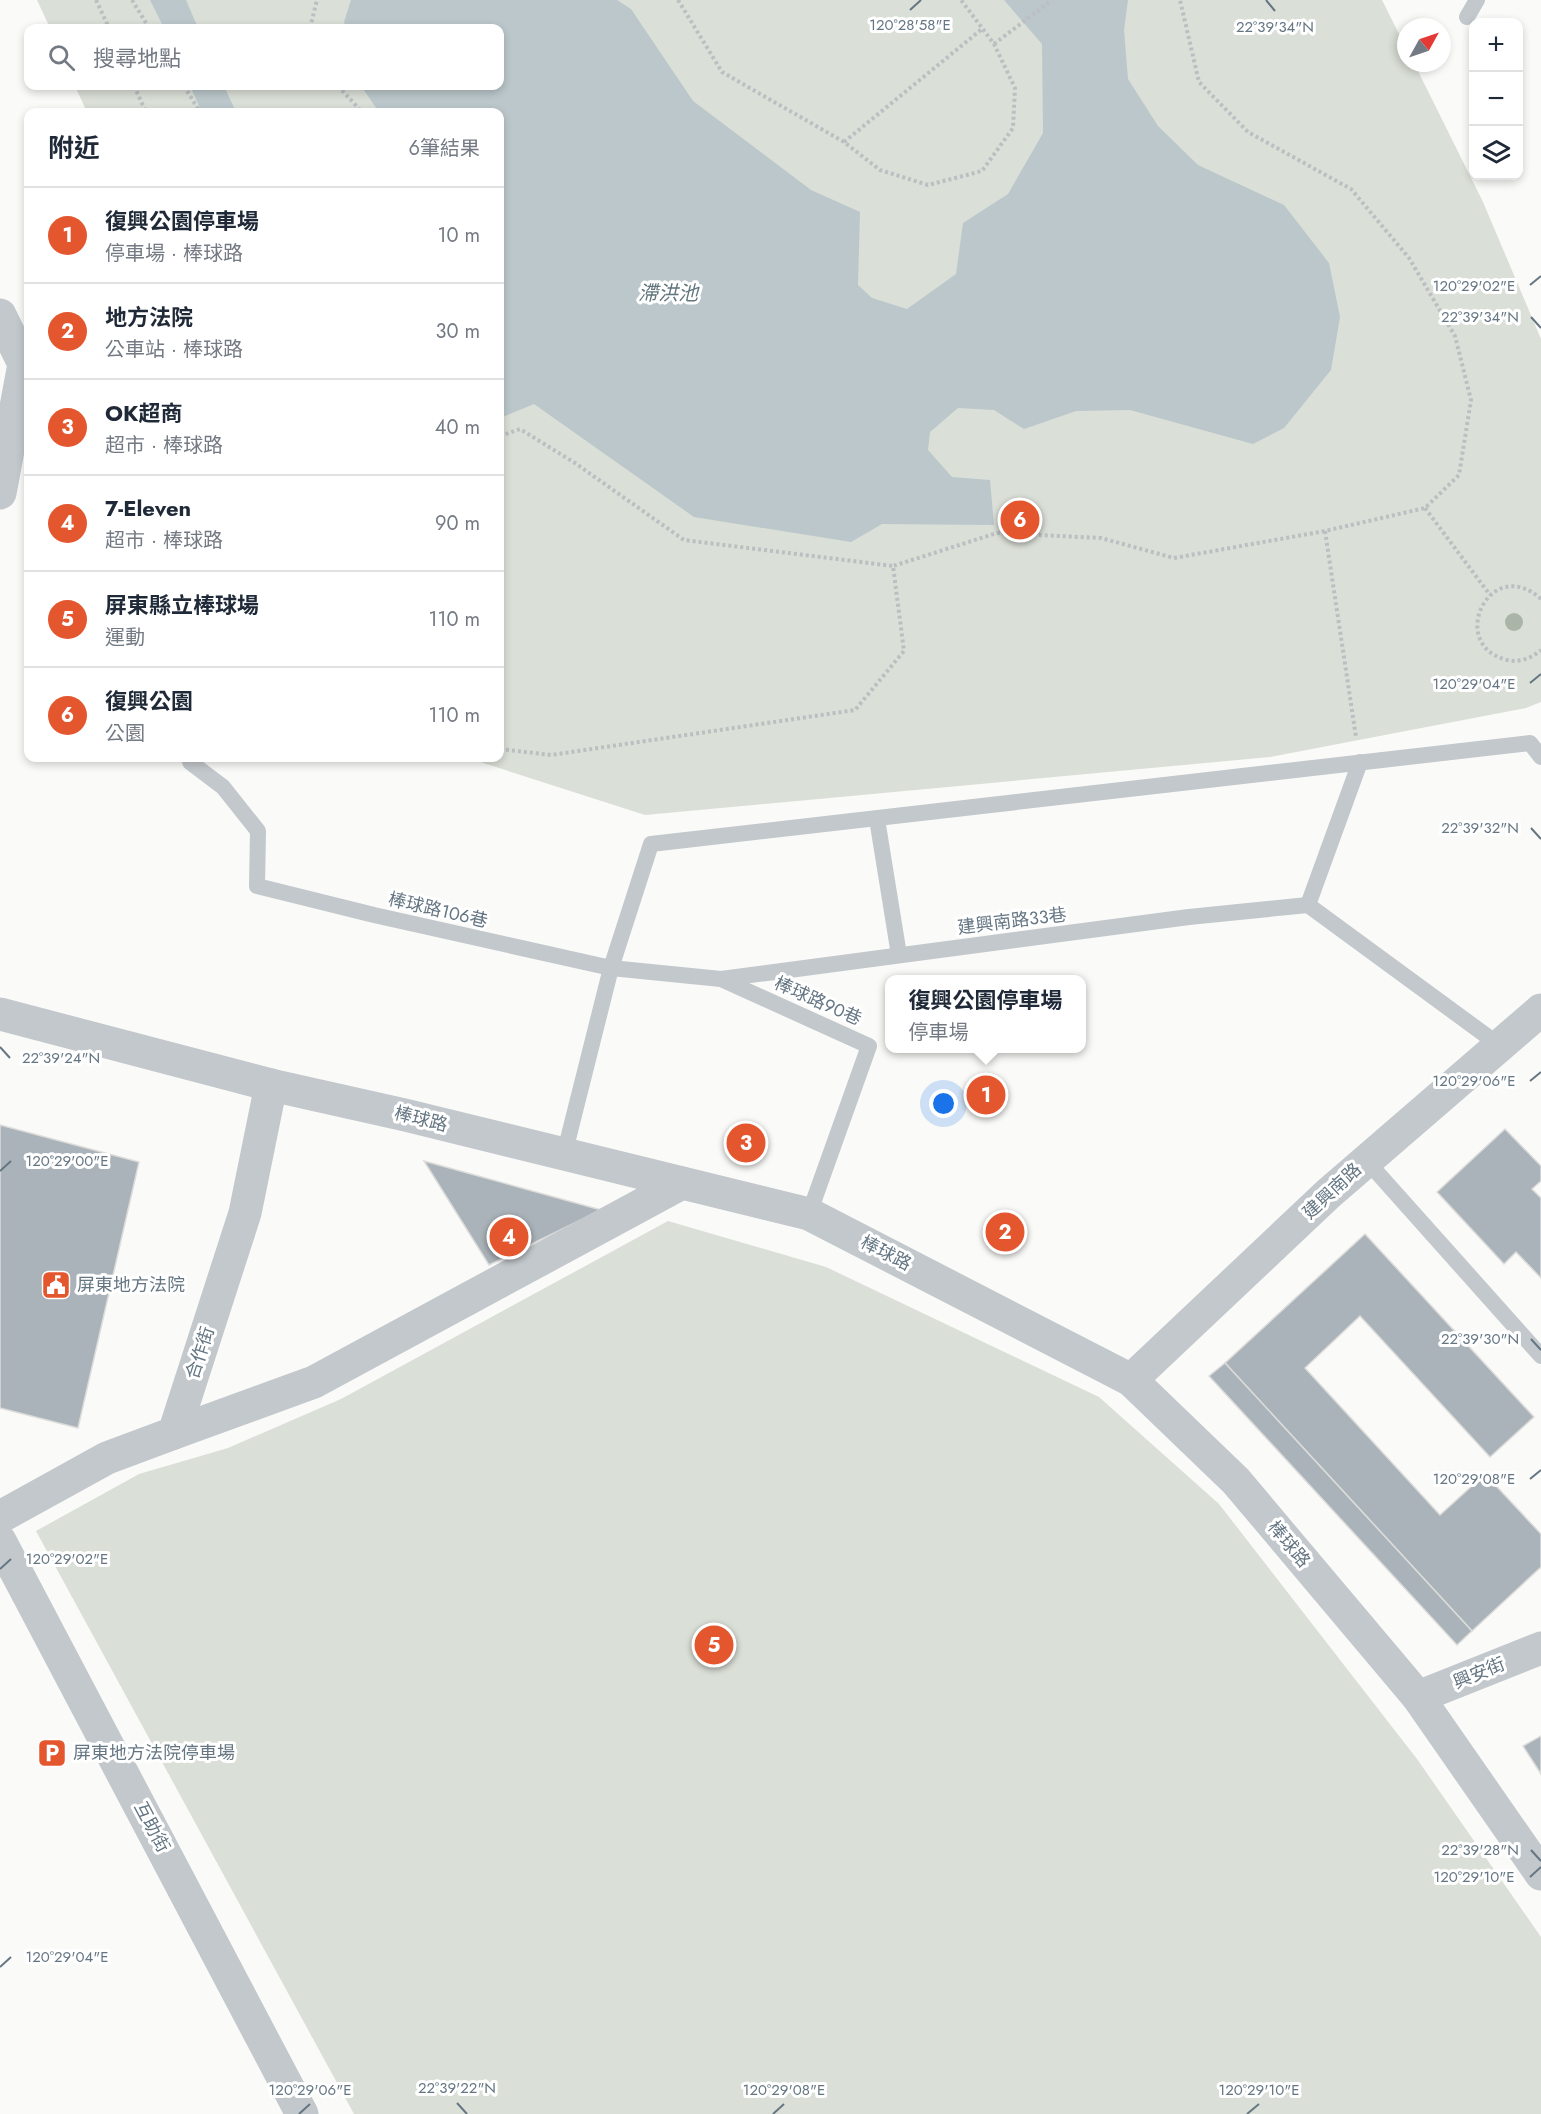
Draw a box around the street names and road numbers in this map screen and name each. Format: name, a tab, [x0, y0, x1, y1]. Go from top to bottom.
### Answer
street label: 棒球路106巷	[386, 886, 490, 934]
street label: 建興南路33巷	[956, 901, 1068, 941]
street label: 棒球路90巷	[770, 970, 866, 1032]
street label: 棒球路	[392, 1100, 450, 1138]
street label: 建興南路	[1297, 1157, 1367, 1225]
street label: 棒球路	[856, 1229, 916, 1277]
street label: 合作街	[179, 1323, 221, 1383]
street label: 棒球路	[1262, 1515, 1316, 1573]
street label: 興安街	[1449, 1651, 1509, 1695]
street label: 互助街	[128, 1797, 176, 1857]

